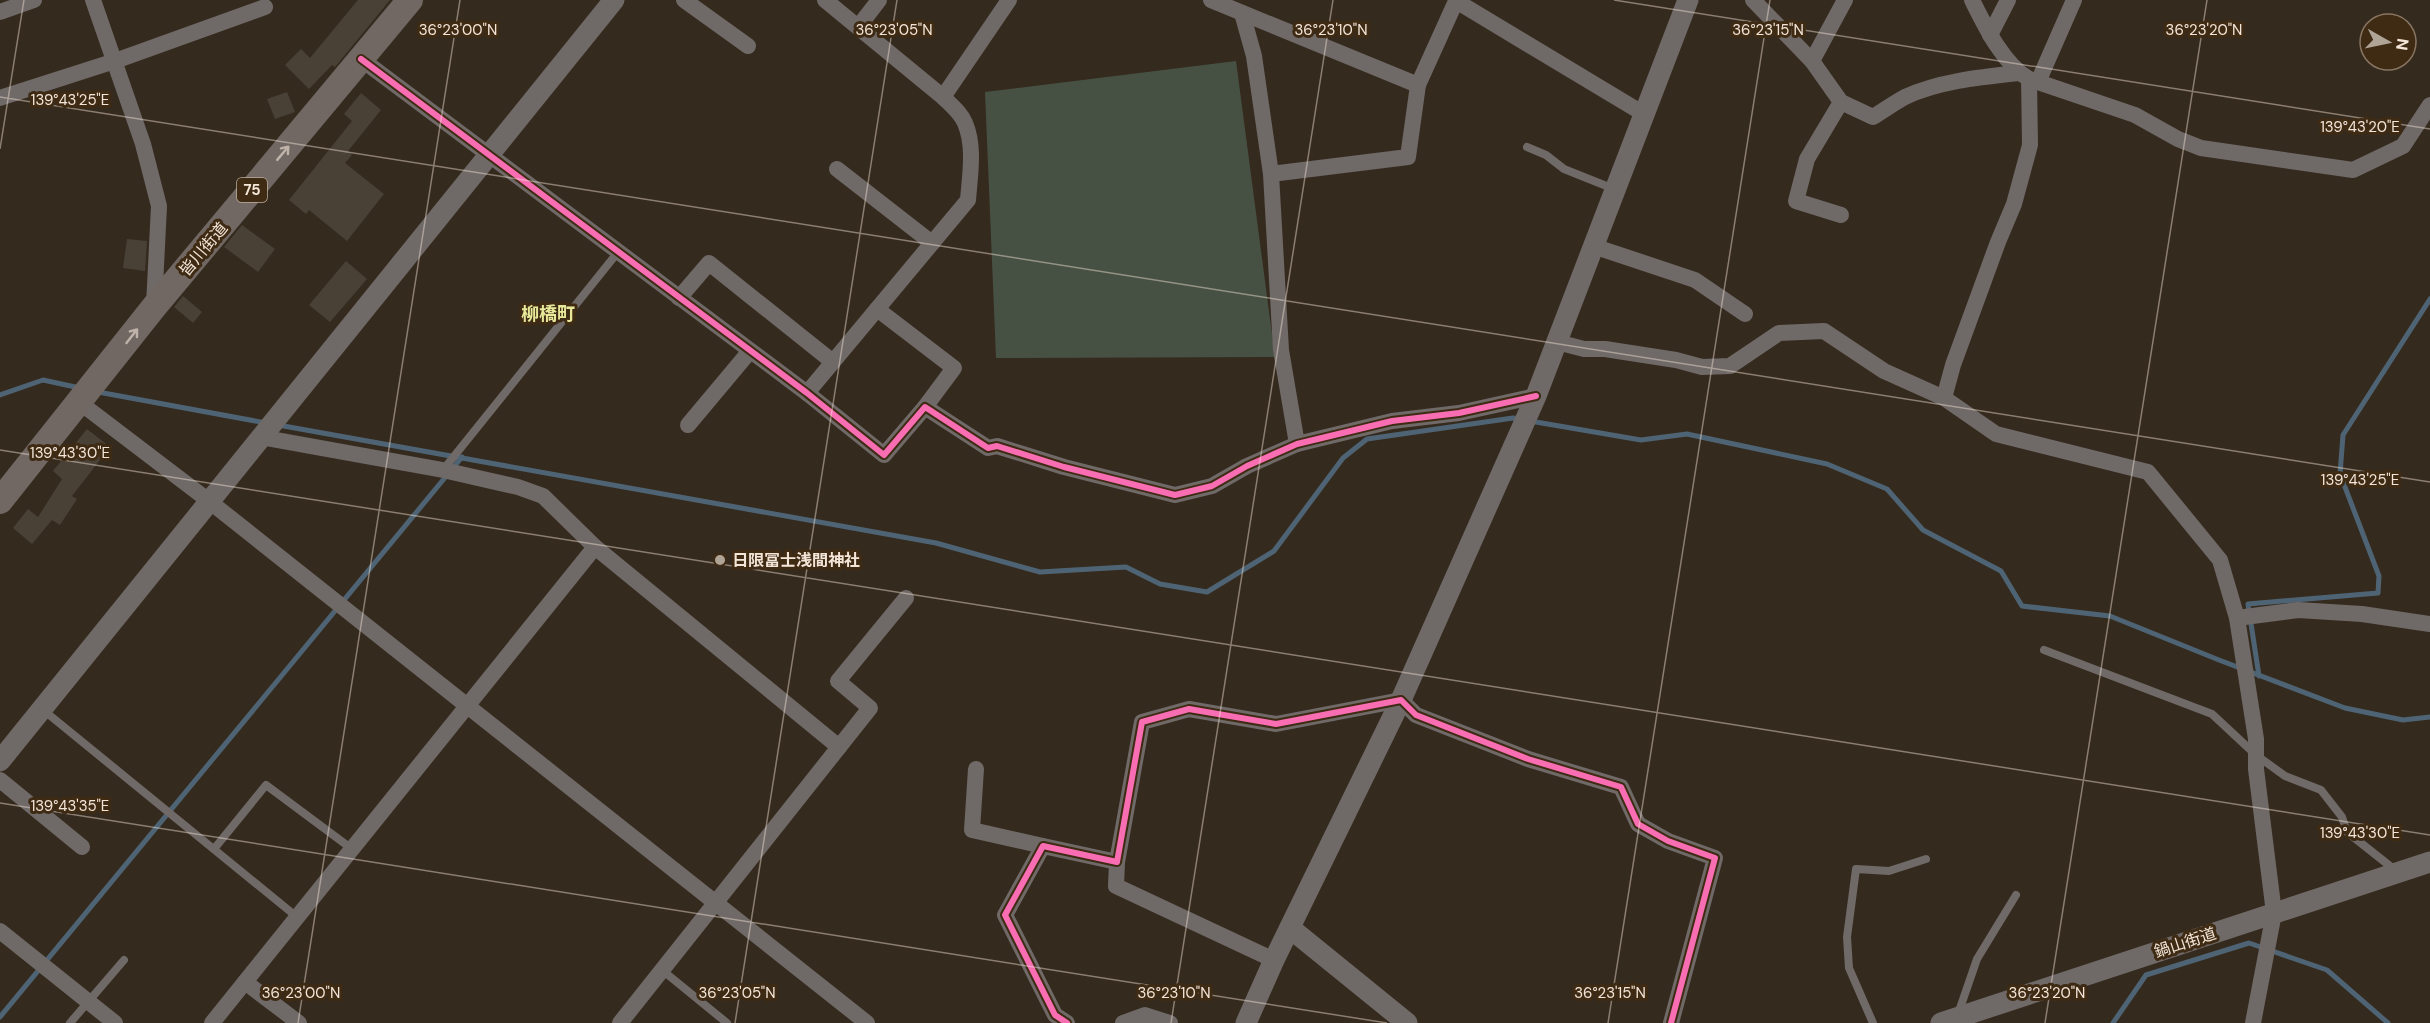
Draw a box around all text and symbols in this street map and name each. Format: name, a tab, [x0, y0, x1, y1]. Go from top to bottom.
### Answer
north arrow	[2358, 12, 2418, 72]
text: 36°23'00"N	[419, 20, 497, 40]
text: 36°23'05"N	[855, 20, 933, 40]
text: 36°23'10"N	[1295, 20, 1368, 40]
text: 36°23'15"N	[1732, 20, 1804, 40]
text: 36°23'20"N	[2166, 20, 2242, 40]
text: N	[2391, 37, 2414, 52]
text: 139°43'25"E	[31, 90, 109, 110]
text: 139°43'20"E	[2320, 117, 2400, 137]
one-way arrow	[276, 146, 290, 161]
road number: 75	[237, 178, 267, 202]
street label: 皆川街道	[175, 218, 232, 281]
district label: 柳橋町	[521, 302, 575, 326]
one-way arrow	[125, 328, 138, 344]
text: 139°43'30"E	[30, 443, 110, 463]
text: 139°43'25"E	[2321, 470, 2399, 490]
place label: 日限冨士浅間神社	[732, 550, 860, 571]
marker: 日限冨士浅間神社	[713, 553, 727, 567]
text: 139°43'35"E	[31, 796, 109, 816]
text: 139°43'30"E	[2320, 823, 2400, 843]
street label: 鍋山街道	[2151, 923, 2219, 962]
text: 36°23'00"N	[262, 983, 340, 1003]
text: 36°23'05"N	[698, 983, 776, 1003]
text: 36°23'10"N	[1138, 983, 1211, 1003]
text: 36°23'15"N	[1574, 983, 1646, 1003]
text: 36°23'20"N	[2009, 983, 2085, 1003]

